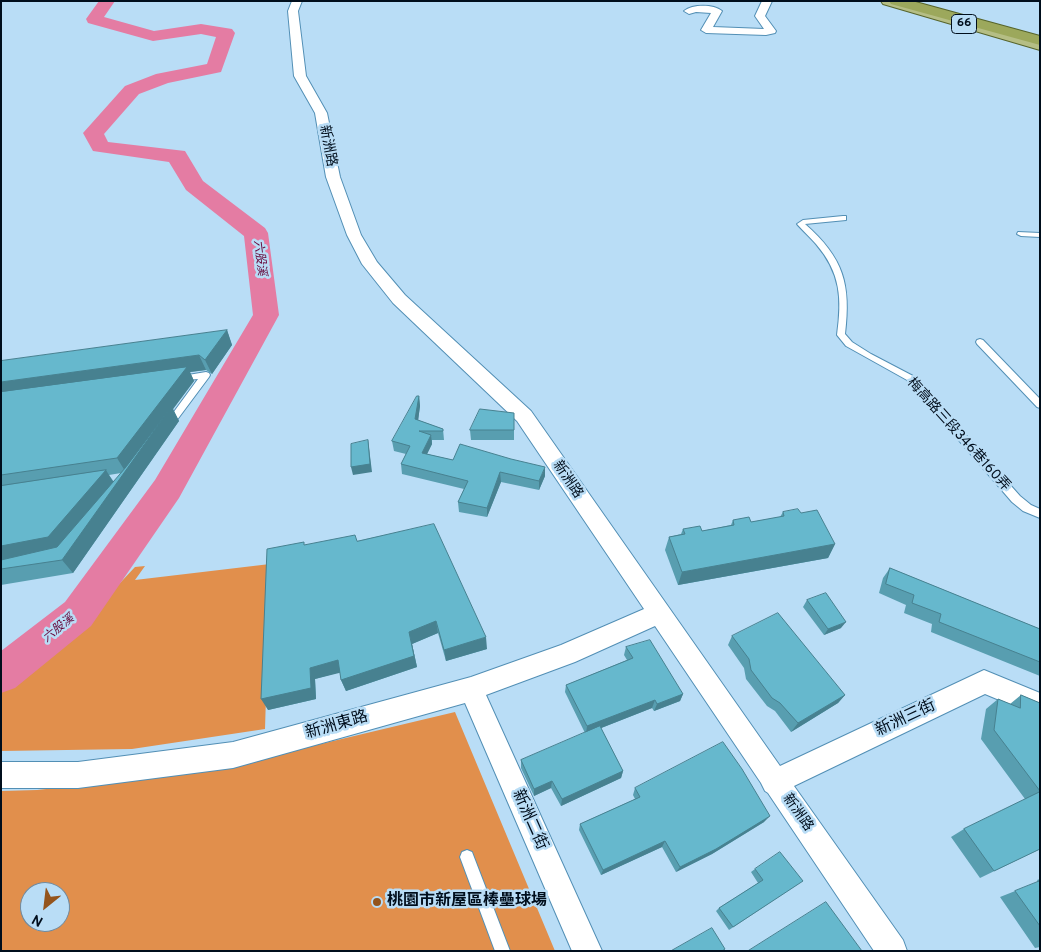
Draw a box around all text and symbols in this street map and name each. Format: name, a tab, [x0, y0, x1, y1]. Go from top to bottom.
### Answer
road number: 66	[952, 14, 976, 34]
street label: 新洲路	[315, 124, 339, 168]
water label: 六股溪	[250, 239, 268, 277]
street label: 梅高路三段346巷160弄	[903, 375, 1013, 495]
street label: 新洲路	[548, 458, 586, 502]
water label: 六股溪	[40, 612, 78, 646]
street label: 新洲三街	[873, 697, 939, 741]
street label: 新洲東路	[304, 708, 370, 744]
street label: 新洲二街	[507, 787, 551, 853]
street label: 新洲路	[778, 791, 816, 835]
north arrow	[20, 882, 70, 932]
place label: 桃園市新屋區棒壘球場	[387, 892, 547, 912]
marker: 桃園市新屋區棒壘球場	[371, 896, 383, 908]
text: N	[29, 910, 46, 930]

